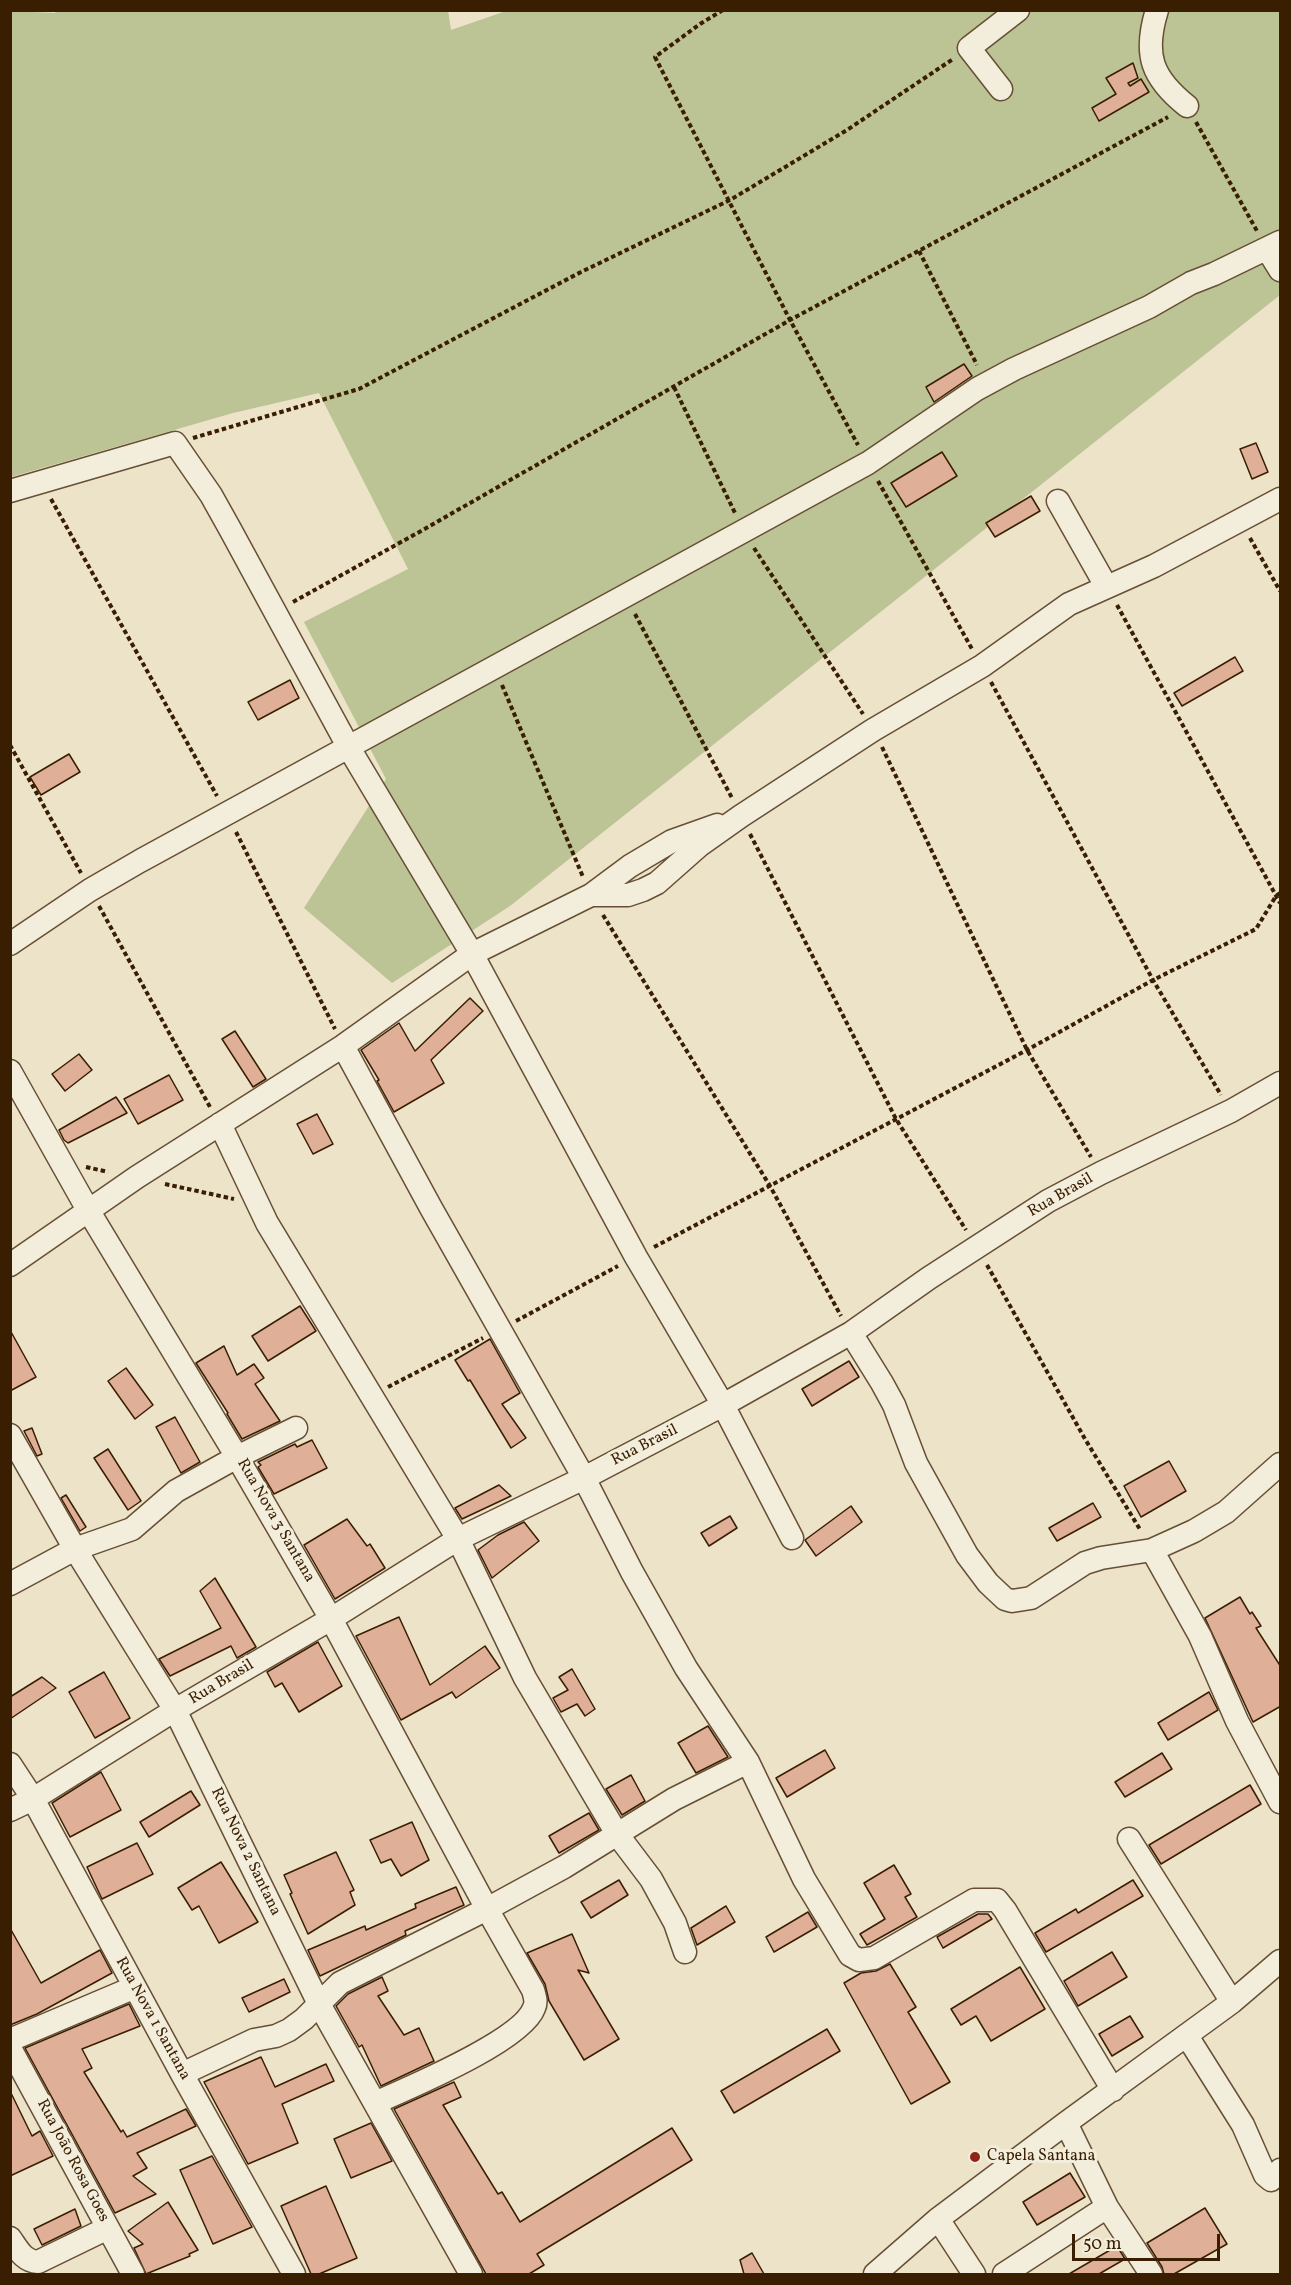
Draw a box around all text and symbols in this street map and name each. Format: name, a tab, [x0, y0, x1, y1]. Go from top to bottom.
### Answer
street label: Rua Brasil	[1025, 1170, 1097, 1222]
street label: Rua Brasil	[608, 1421, 682, 1471]
street label: Rua Nova 3 Santana	[232, 1456, 318, 1586]
street label: Rua Brasil	[186, 1656, 258, 1710]
street label: Rua Nova 2 Santana	[206, 1785, 284, 1919]
street label: Rua Nova 1 Santana	[110, 1954, 194, 2084]
street label: Rua João Rosa Goes	[32, 2096, 112, 2226]
place label: Capela Santana	[987, 2147, 1096, 2167]
marker: Capela Santana	[968, 2150, 982, 2164]
scale bar	[1075, 2222, 1224, 2260]
text: 50 m	[1083, 2232, 1122, 2257]

